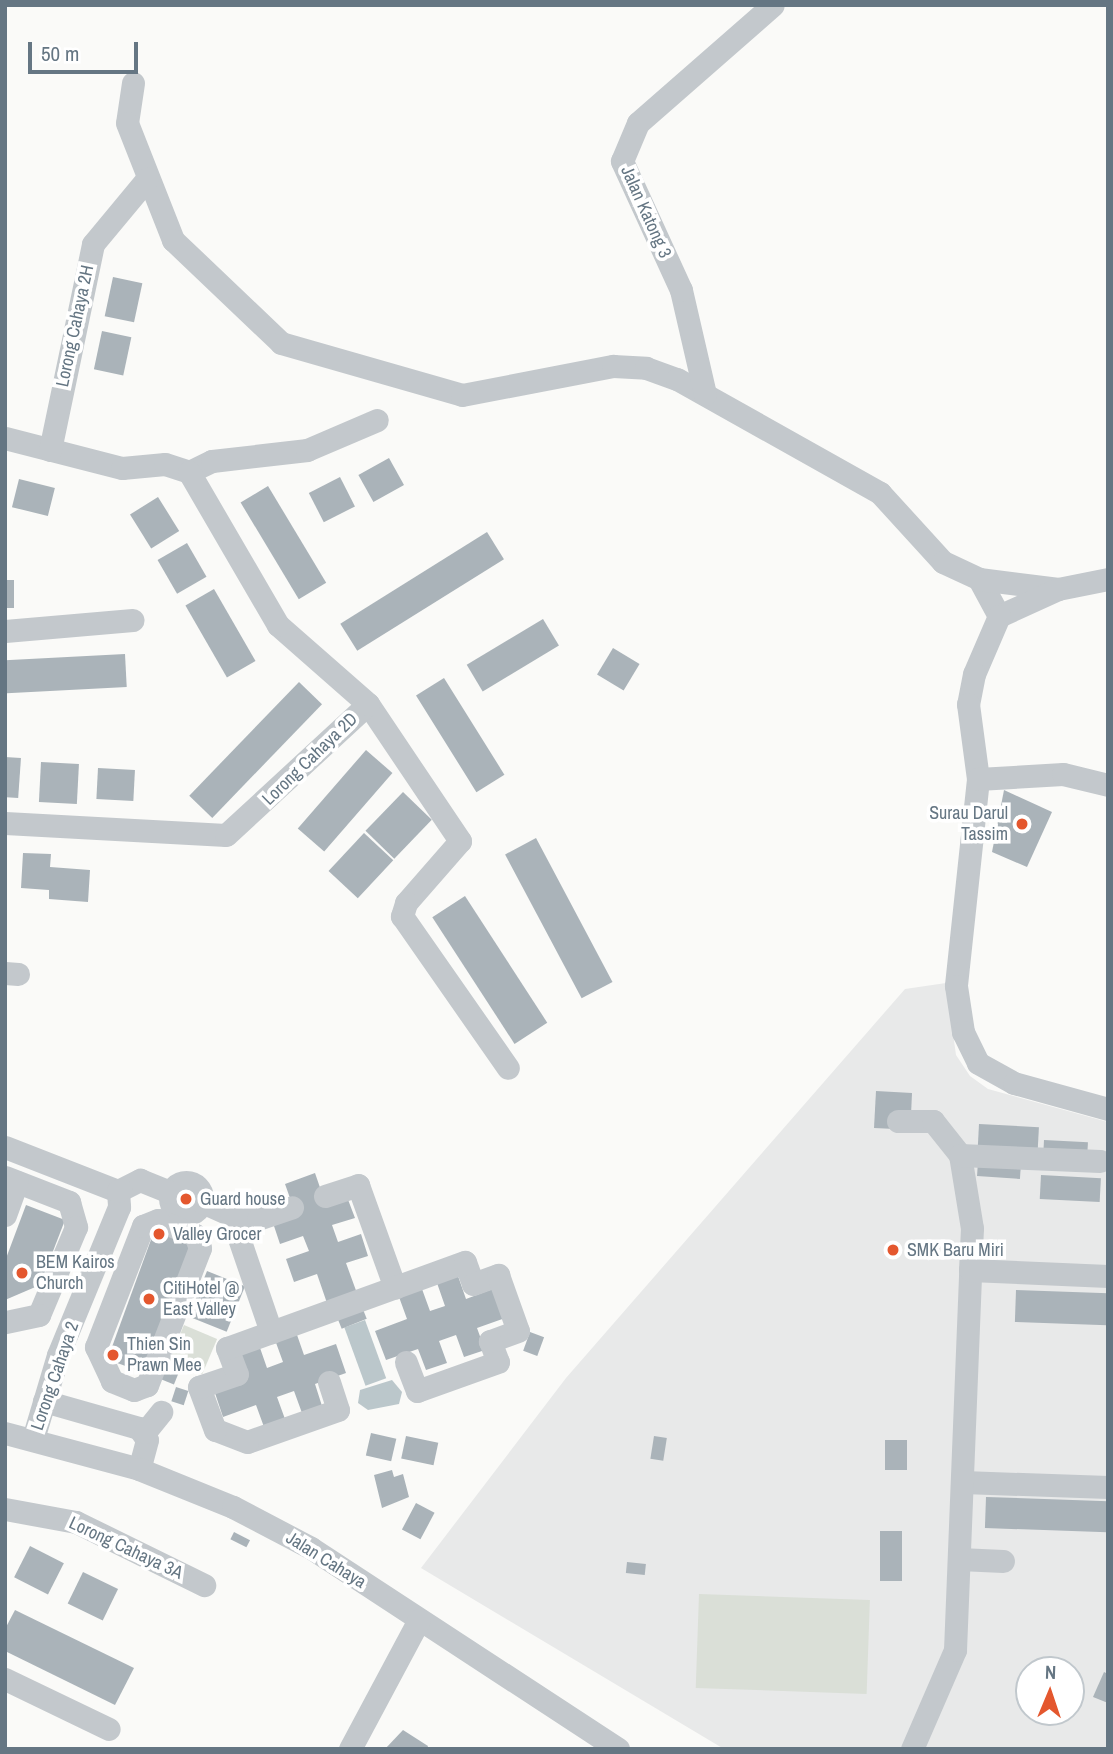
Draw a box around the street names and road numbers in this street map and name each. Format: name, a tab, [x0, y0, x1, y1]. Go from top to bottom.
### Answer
street label: Jalan Katong 3	[616, 163, 676, 261]
street label: Lorong Cahaya 2H	[52, 263, 98, 389]
street label: Lorong Cahaya 2D	[258, 708, 362, 810]
street label: Lorong Cahaya 2	[26, 1319, 84, 1433]
street label: Lorong Cahaya 3A	[66, 1512, 186, 1584]
street label: Jalan Cahaya	[282, 1527, 370, 1593]

